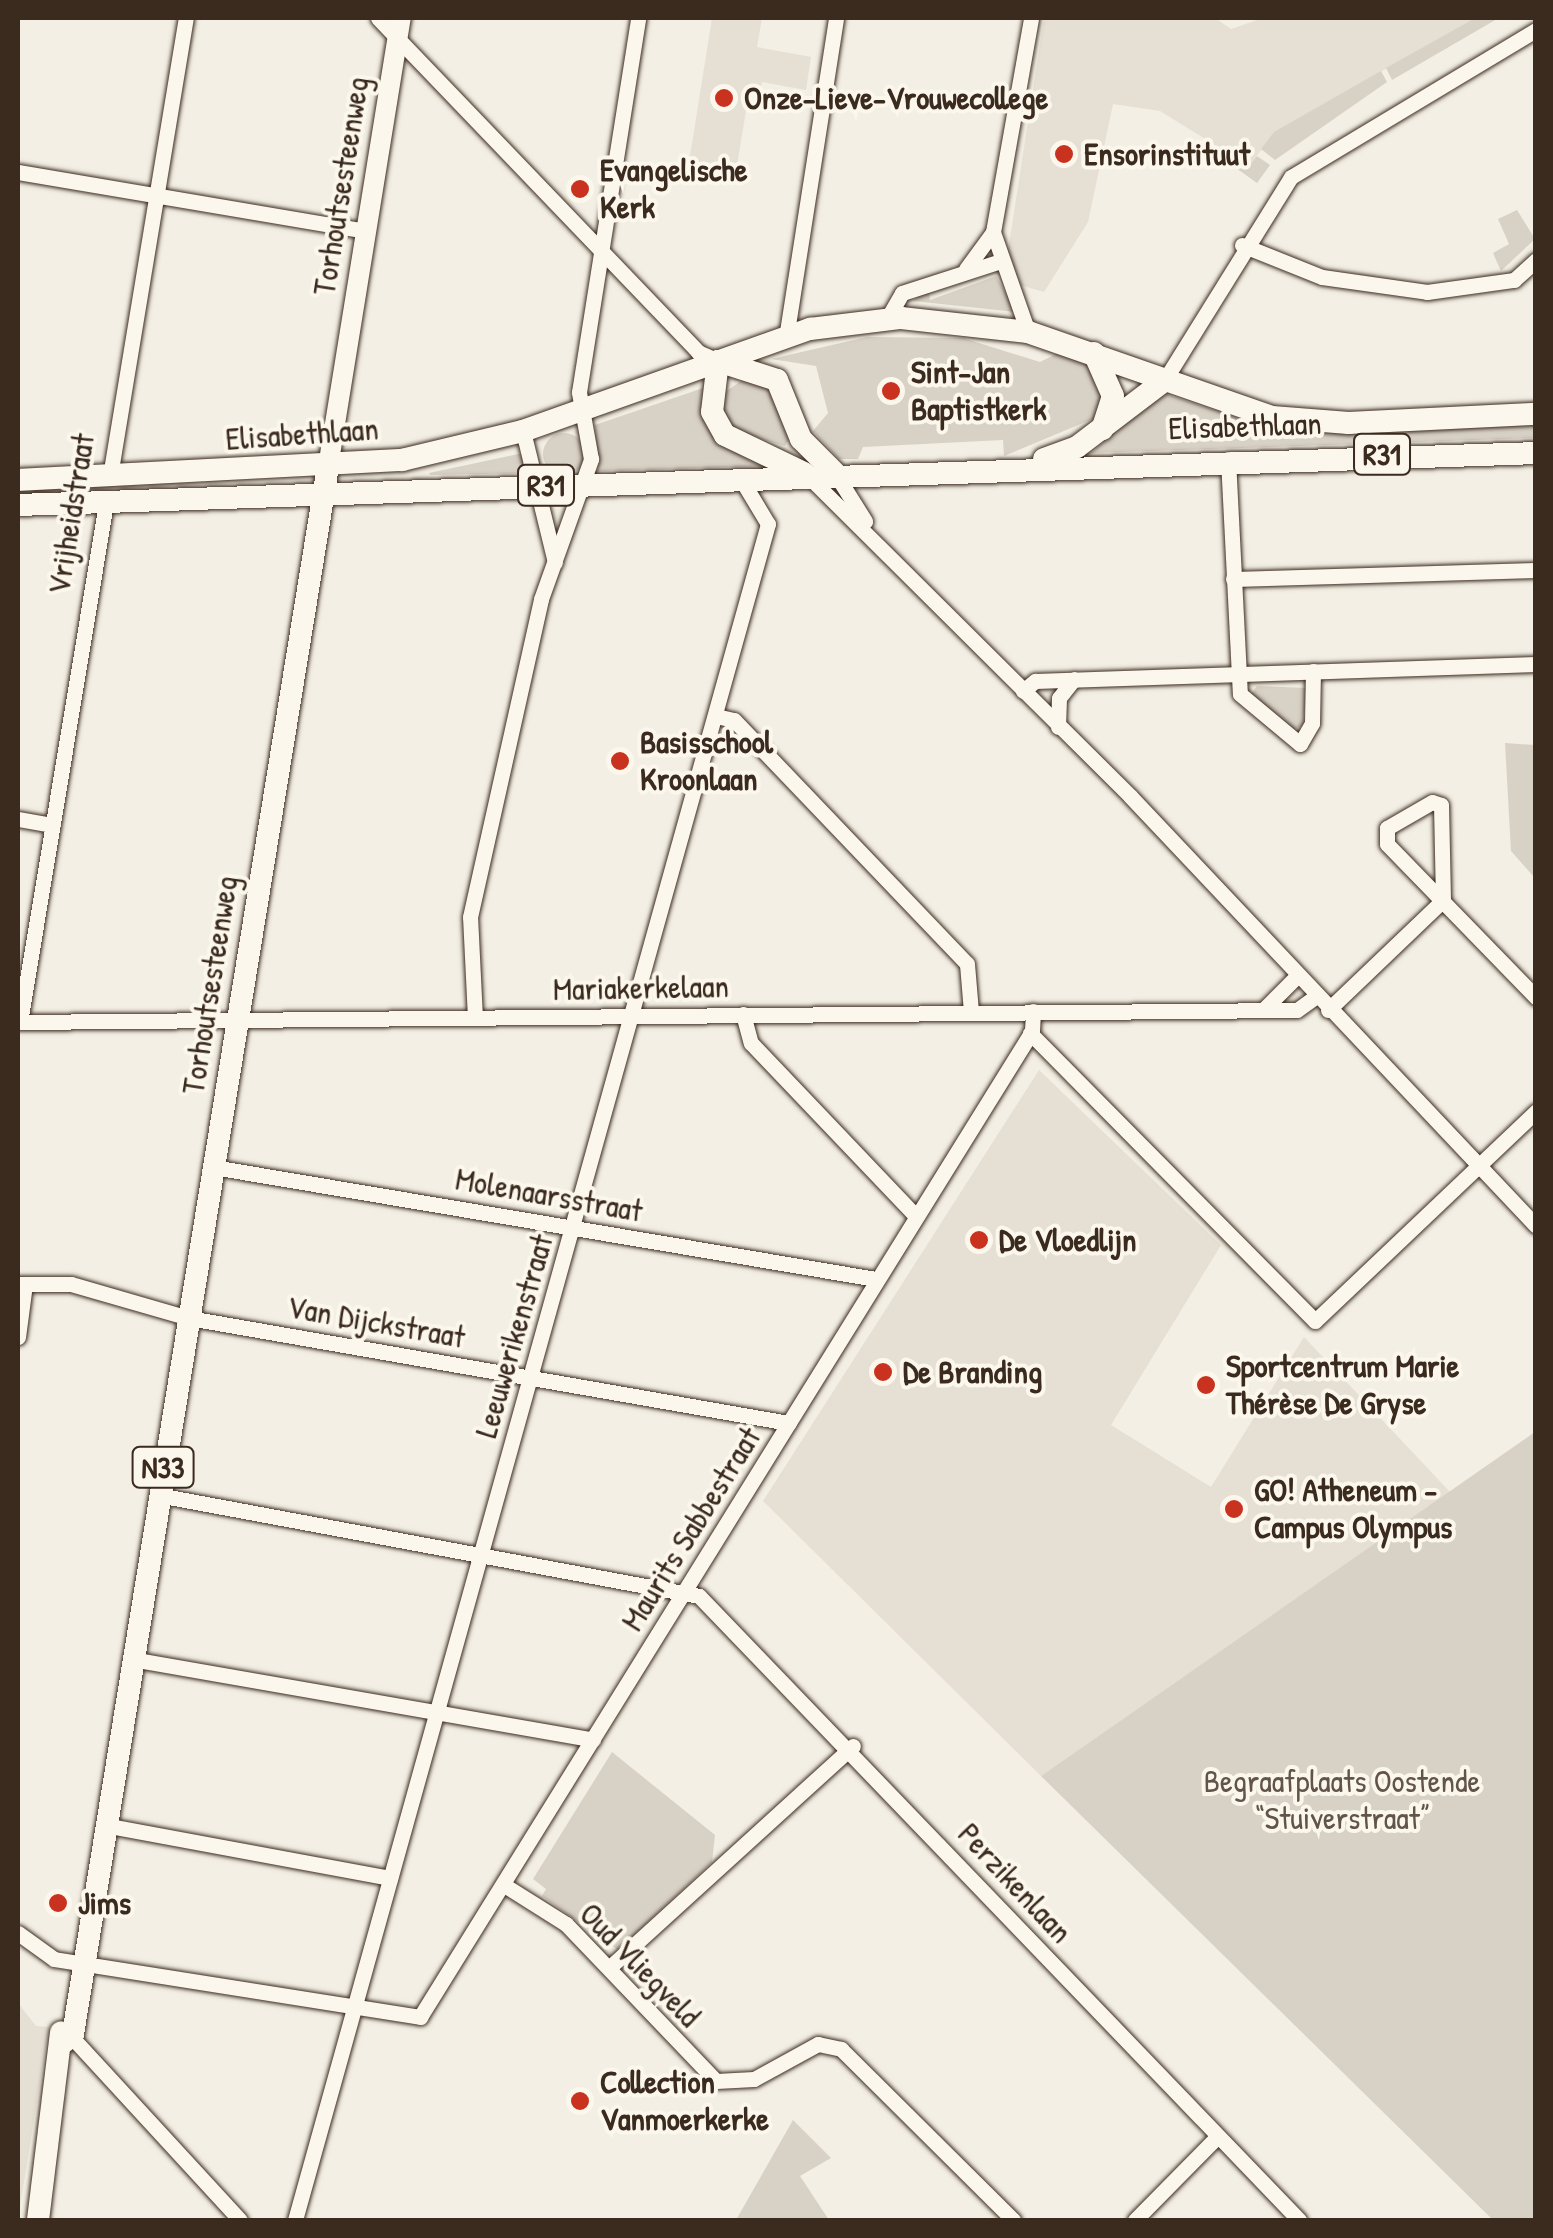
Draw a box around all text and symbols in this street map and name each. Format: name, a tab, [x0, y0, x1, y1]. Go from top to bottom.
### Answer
street label: Torhoutsesteenweg	[305, 74, 377, 298]
place label: Onze-Lieve-Vrouwecollege	[744, 79, 1048, 117]
marker: Onze-Lieve-Vrouwecollege	[713, 87, 735, 109]
place label: Ensorinstituut	[1084, 135, 1250, 173]
marker: Ensorinstituut	[1053, 143, 1075, 165]
place label: Evangelische Kerk	[600, 152, 748, 227]
marker: Evangelische Kerk	[569, 178, 591, 200]
place label: Sint-Jan Baptistkerk	[911, 354, 1047, 429]
marker: Sint-Jan Baptistkerk	[880, 380, 902, 402]
street label: Elisabethlaan	[1168, 404, 1322, 448]
street label: Elisabethlaan	[224, 410, 380, 458]
road number: R31	[1352, 429, 1412, 479]
street label: Vrijheidstraat	[39, 431, 103, 597]
road number: R31	[516, 460, 576, 510]
place label: Basisschool Kroonlaan	[640, 724, 773, 799]
marker: Basisschool Kroonlaan	[609, 750, 631, 772]
street label: Torhoutsesteenweg	[174, 873, 246, 1097]
street label: Mariakerkelaan	[553, 967, 729, 1009]
street label: Molenaarsstraat	[453, 1160, 645, 1230]
place label: De Vloedlijn	[999, 1221, 1137, 1259]
marker: De Vloedlijn	[968, 1229, 990, 1251]
street label: Leeuwerikenstraat	[467, 1230, 561, 1442]
street label: Van Dijckstraat	[284, 1287, 468, 1357]
place label: Sportcentrum Marie Thérèse De Gryse	[1226, 1348, 1459, 1423]
place label: De Branding	[903, 1353, 1042, 1391]
marker: De Branding	[872, 1361, 894, 1383]
marker: Sportcentrum Marie Thérèse De Gryse	[1195, 1374, 1217, 1396]
street label: Maurits Sabbestraat	[613, 1420, 769, 1638]
road number: N33	[130, 1442, 196, 1492]
place label: GO! Atheneum - Campus Olympus	[1254, 1472, 1452, 1547]
marker: GO! Atheneum - Campus Olympus	[1223, 1498, 1245, 1520]
park label: Begraafplaats Oostende “Stuiverstraat”	[1204, 1763, 1480, 1838]
street label: Perzikenlaan	[950, 1815, 1080, 1951]
place label: Jims	[78, 1884, 131, 1922]
marker: Jims	[47, 1892, 69, 1914]
street label: Oud Vliegveld	[571, 1895, 709, 2035]
place label: Collection Vanmoerkerke	[600, 2064, 769, 2139]
marker: Collection Vanmoerkerke	[569, 2090, 591, 2112]

